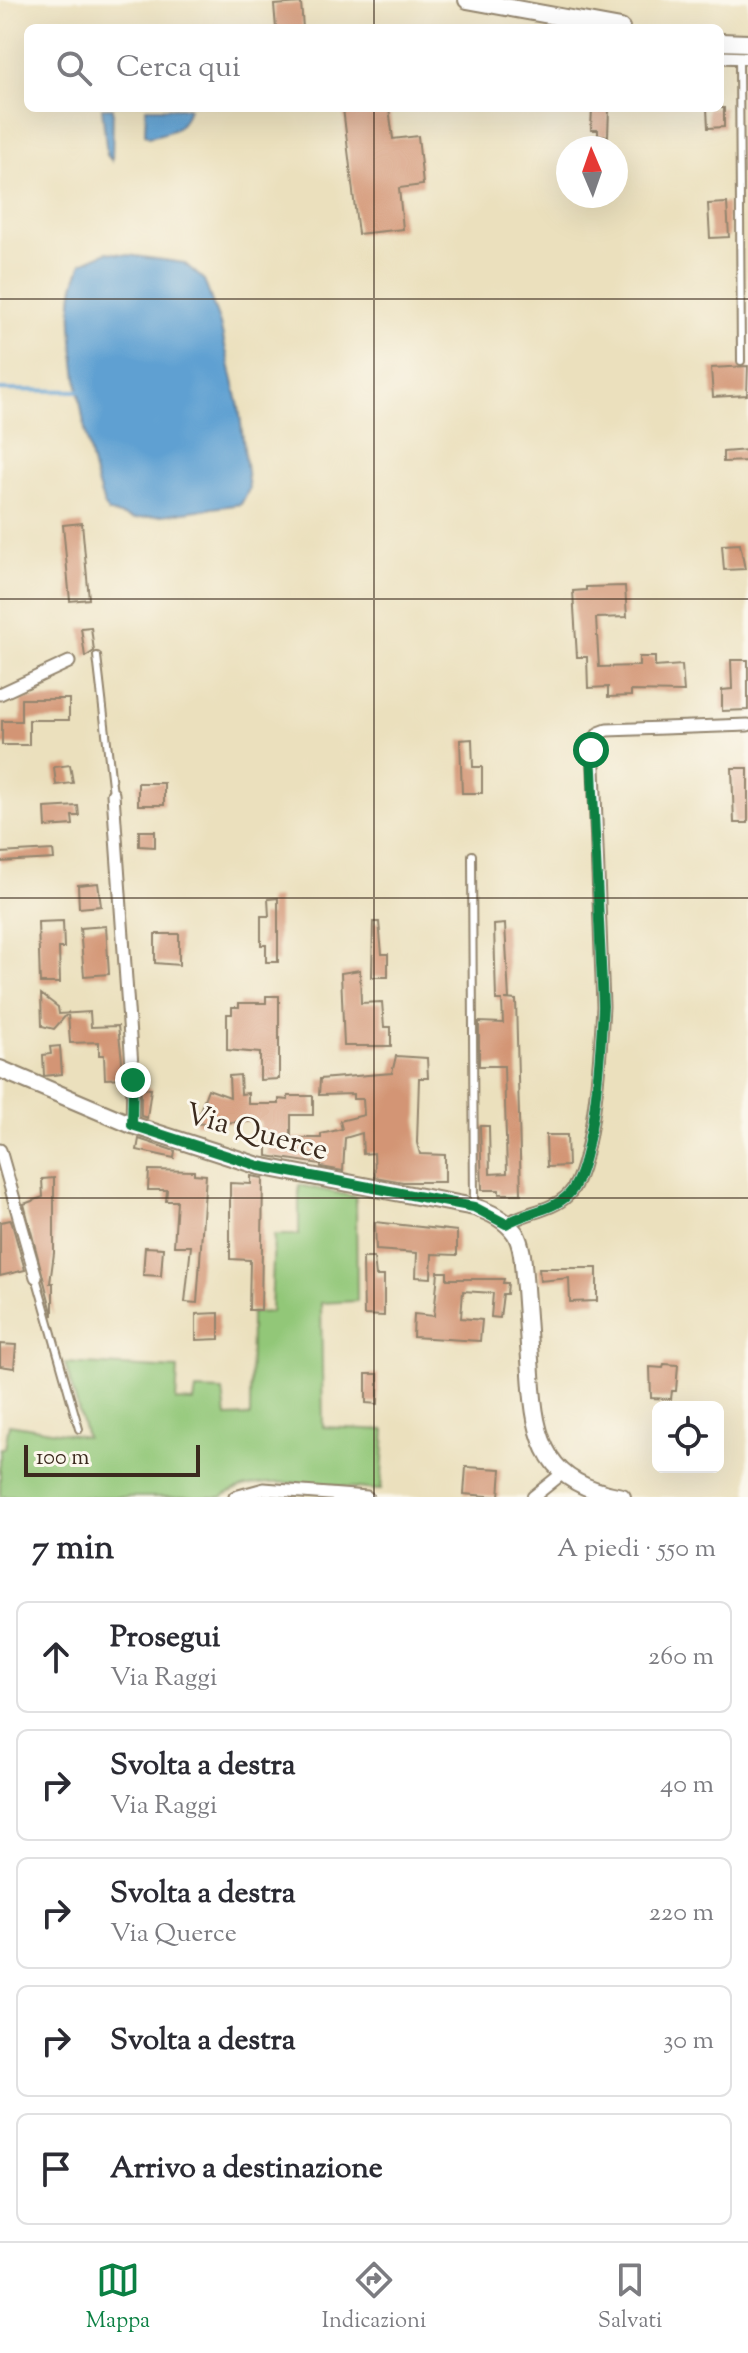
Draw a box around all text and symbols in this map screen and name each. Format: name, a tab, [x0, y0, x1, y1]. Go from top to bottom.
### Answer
search box	[24, 24, 724, 112]
icon: search	[52, 46, 96, 90]
text: Cerca qui	[116, 47, 241, 90]
north arrow	[556, 136, 628, 208]
route start	[573, 732, 609, 768]
route end	[115, 1062, 151, 1098]
street label: Via Querce	[180, 1094, 333, 1173]
map controls	[652, 1401, 724, 1473]
button: locate	[652, 1401, 724, 1473]
scale bar	[24, 1441, 200, 1477]
text: 100 m	[36, 1443, 89, 1475]
text: 7 min	[32, 1525, 114, 1574]
text: A piedi · 550 m	[557, 1531, 716, 1568]
text: Prosegui	[110, 1617, 220, 1660]
icon: ahead	[34, 1635, 78, 1679]
text: 260 m	[648, 1639, 714, 1676]
text: Via Raggi	[110, 1660, 217, 1697]
text: Svolta a destra	[110, 1745, 296, 1788]
icon: right	[34, 1763, 78, 1807]
text: 40 m	[660, 1767, 714, 1804]
text: Via Raggi	[110, 1788, 217, 1825]
text: Svolta a destra	[110, 1873, 296, 1916]
icon: right	[34, 1891, 78, 1935]
text: 220 m	[649, 1895, 714, 1932]
text: Via Querce	[110, 1916, 237, 1953]
icon: right	[34, 2019, 78, 2063]
text: Svolta a destra	[110, 2020, 296, 2063]
text: 30 m	[663, 2023, 714, 2060]
icon: arrive	[34, 2147, 78, 2191]
text: Arrivo a destinazione	[110, 2148, 383, 2191]
tab: Mappa	[86, 2258, 150, 2338]
tab: Indicazioni	[322, 2258, 426, 2338]
tab: Salvati	[598, 2258, 662, 2338]

